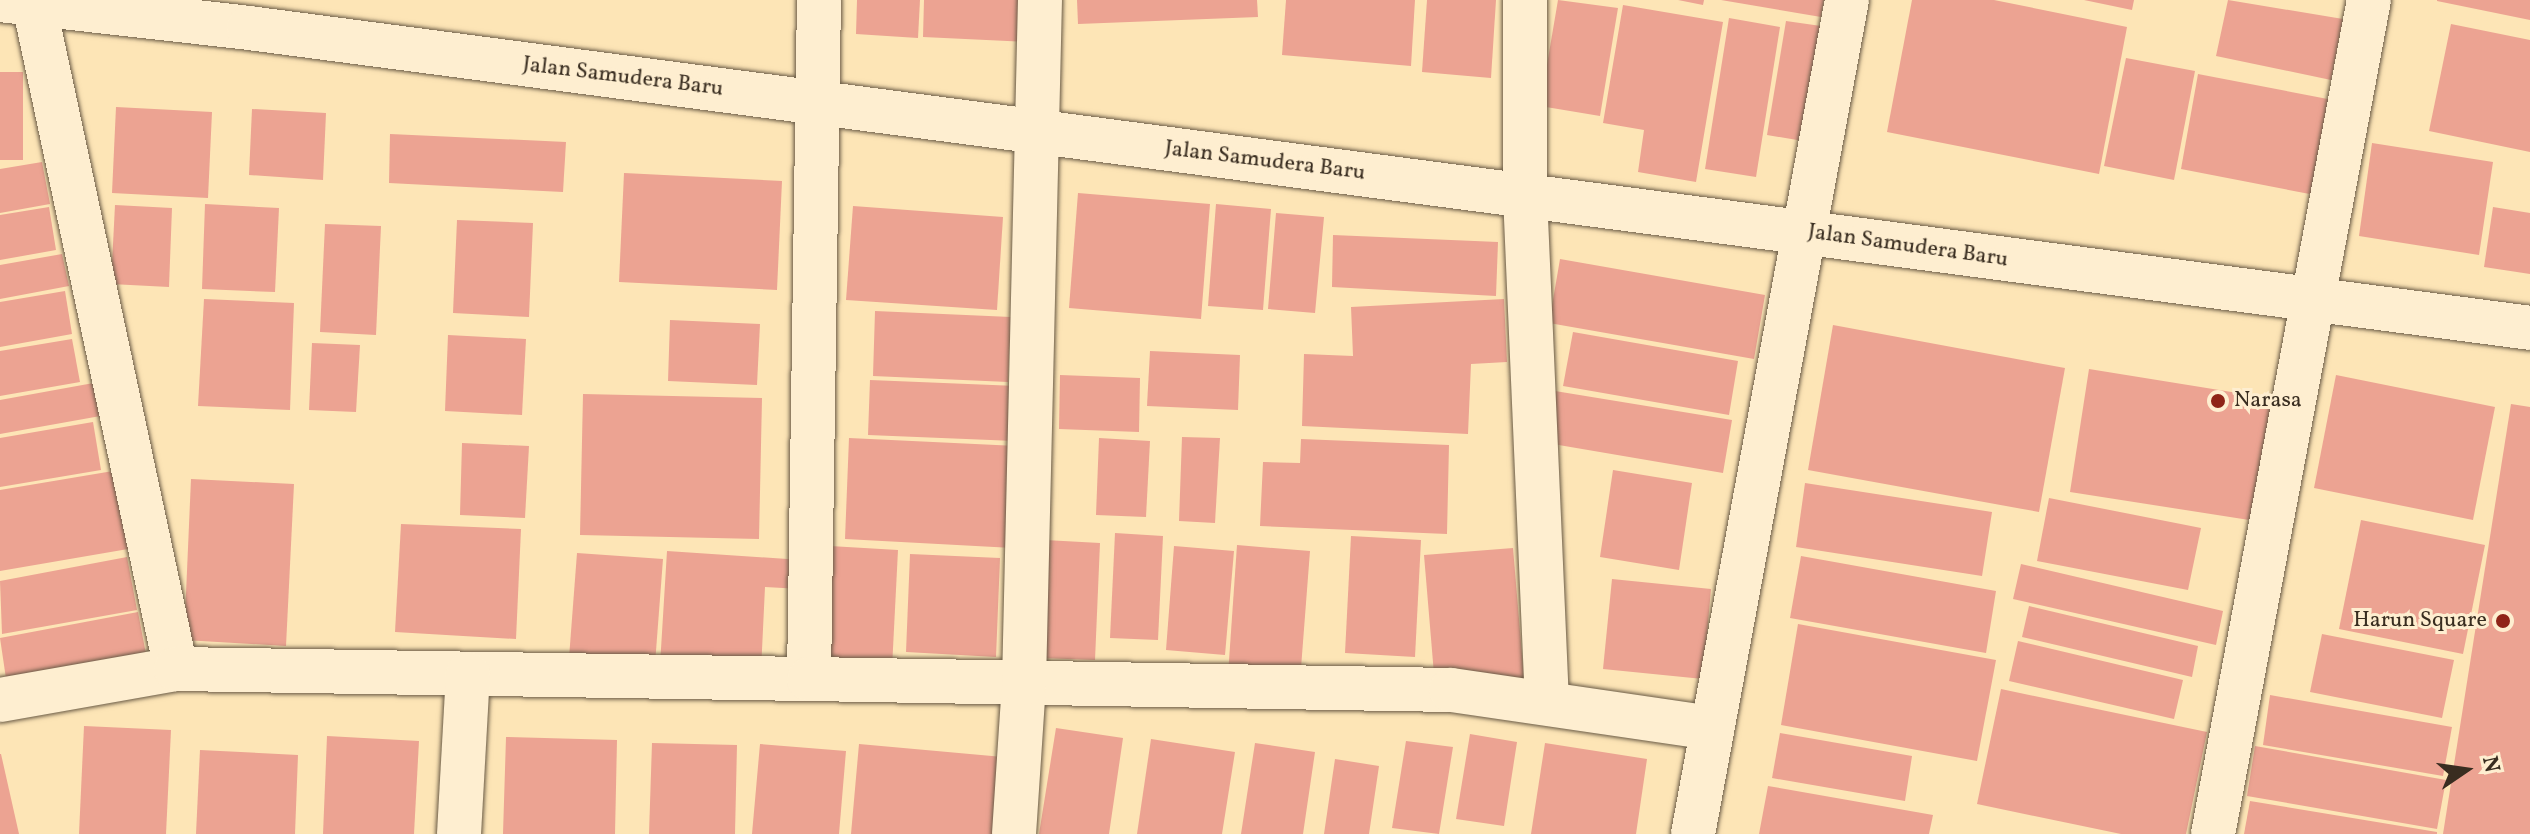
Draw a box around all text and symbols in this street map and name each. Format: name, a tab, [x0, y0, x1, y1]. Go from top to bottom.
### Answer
street label: Jalan Samudera Baru	[521, 52, 725, 102]
street label: Jalan Samudera Baru	[1163, 136, 1367, 186]
street label: Jalan Samudera Baru	[1806, 219, 2010, 273]
place label: Narasa	[2234, 388, 2302, 414]
marker: Narasa	[2209, 392, 2227, 410]
place label: Harun Square	[2353, 608, 2487, 634]
marker: Harun Square	[2494, 612, 2512, 630]
north arrow	[2426, 730, 2506, 810]
text: N	[2473, 753, 2507, 776]

